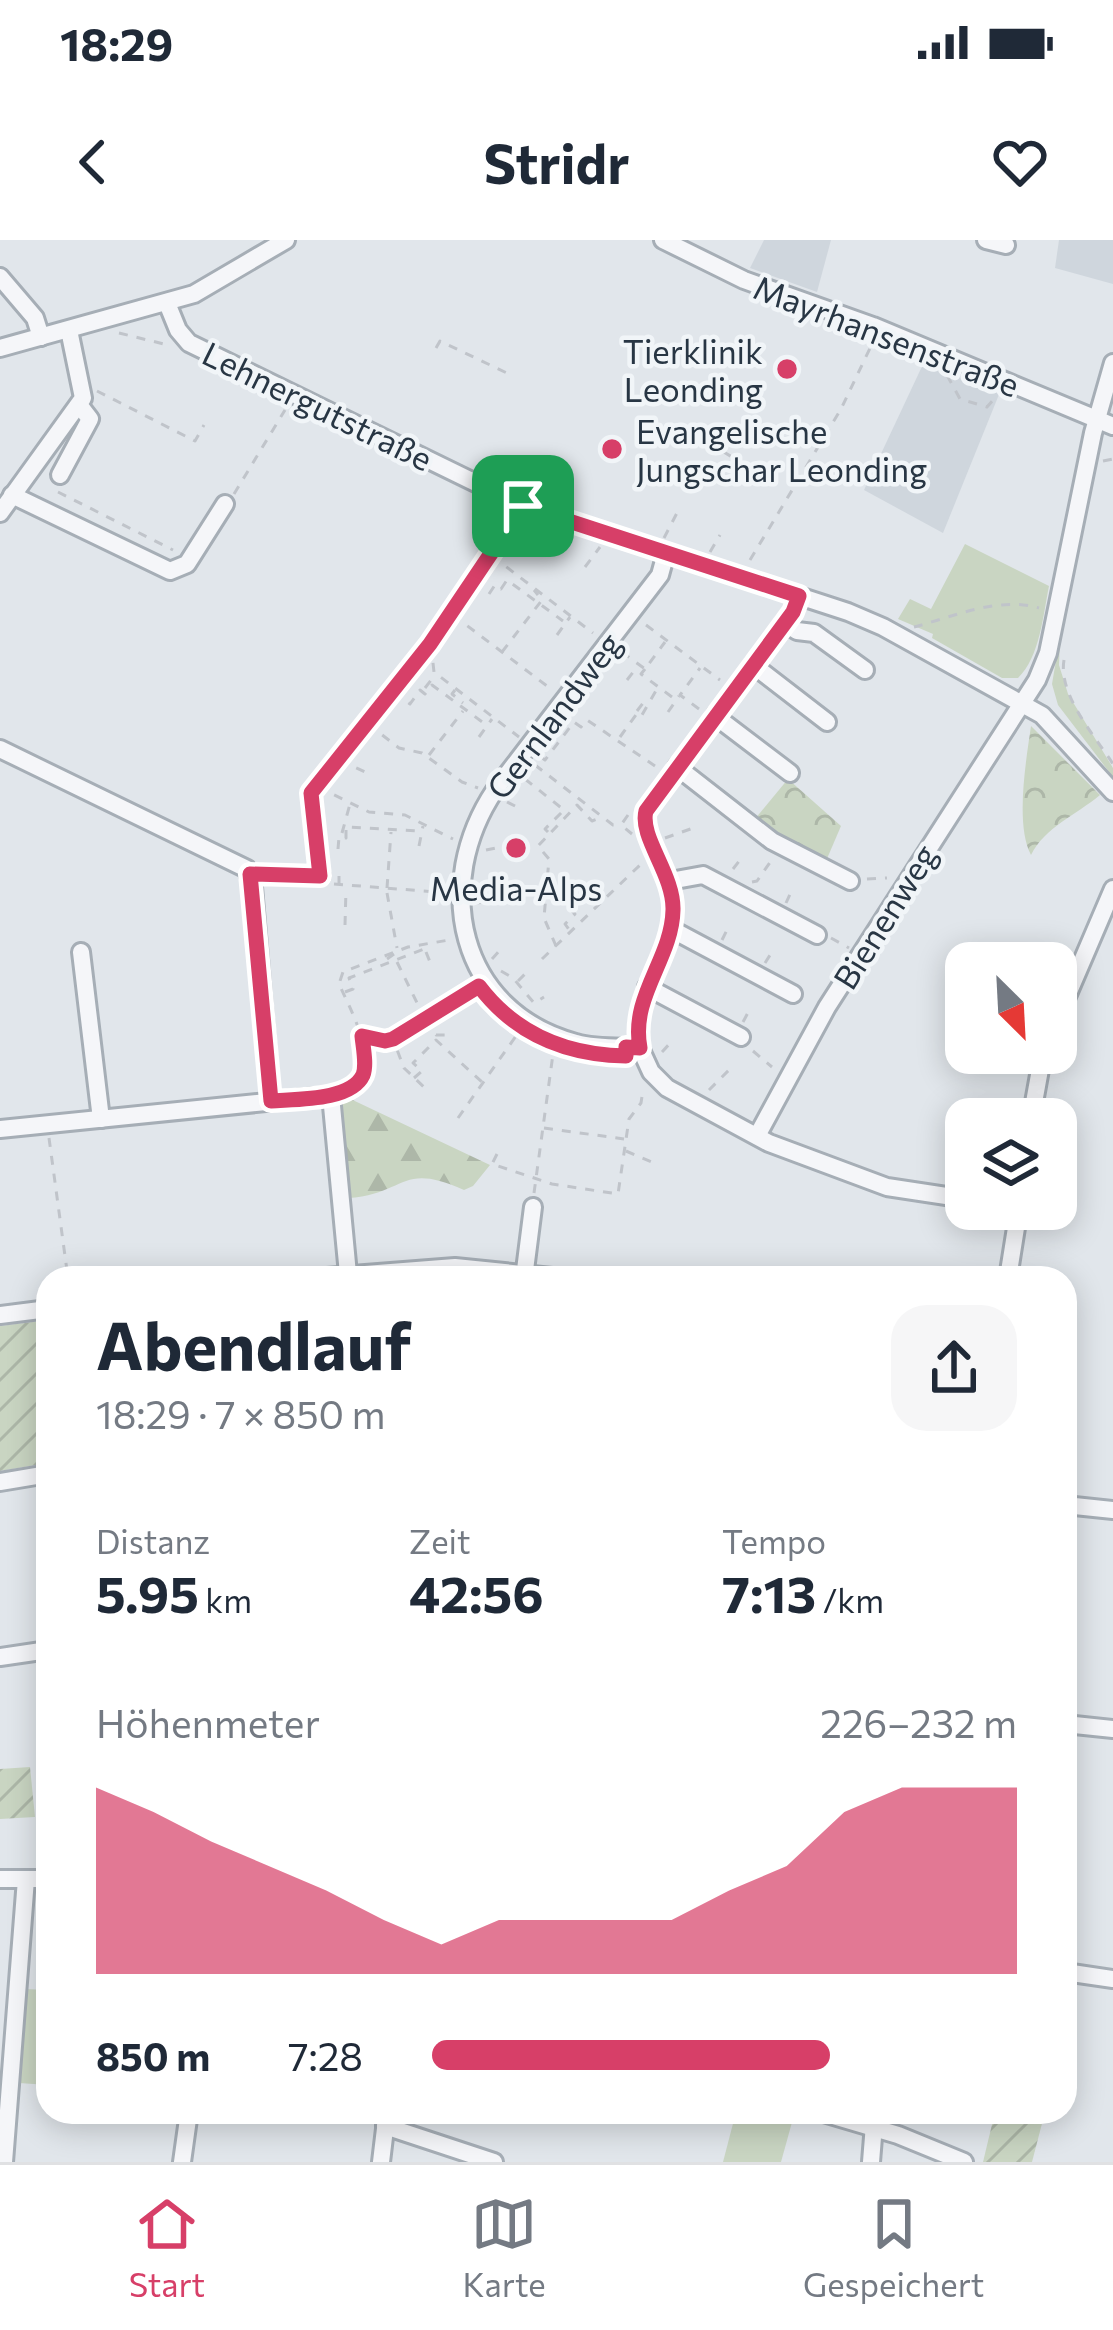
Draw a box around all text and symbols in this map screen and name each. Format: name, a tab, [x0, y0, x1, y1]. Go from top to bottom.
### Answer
text: 18:29	[60, 15, 173, 70]
icon: back	[60, 129, 126, 195]
text: Stridr	[484, 129, 629, 195]
icon: heart	[987, 129, 1053, 195]
street label: Mayrhansenstraße	[749, 266, 1025, 404]
place label: Tierklinik Leonding	[623, 330, 763, 409]
street label: Lehnergutstraße	[196, 332, 440, 478]
marker: Tierklinik Leonding	[774, 356, 800, 382]
place label: Evangelische Jungschar Leonding	[636, 410, 927, 489]
marker: Evangelische Jungschar Leonding	[599, 436, 625, 462]
pin	[472, 455, 574, 557]
icon: arrive	[490, 473, 556, 539]
street label: Gernlandweg	[477, 623, 629, 807]
marker: Media-Alps	[503, 835, 529, 861]
street label: Bienenweg	[823, 836, 945, 996]
place label: Media-Alps	[430, 867, 602, 908]
north arrow	[945, 942, 1077, 1074]
map controls	[945, 942, 1077, 1230]
button: layers	[945, 1098, 1077, 1230]
text: Abendlauf	[96, 1303, 411, 1384]
button: share	[891, 1305, 1017, 1431]
text: 18:29 · 7 × 850 m	[96, 1389, 386, 1437]
text: Distanz	[96, 1520, 210, 1561]
text: Zeit	[409, 1520, 471, 1561]
text: Tempo	[722, 1520, 826, 1561]
text: 5.95	[96, 1561, 199, 1624]
text: 42:56	[409, 1561, 544, 1624]
text: 7:13	[722, 1561, 816, 1624]
text: km	[199, 1579, 252, 1620]
text: /km	[816, 1579, 884, 1620]
text: Höhenmeter	[96, 1698, 320, 1746]
text: 226–232 m	[820, 1698, 1017, 1746]
text: 850 m	[96, 2031, 210, 2079]
text: 7:28	[288, 2031, 363, 2079]
tab: Start	[129, 2191, 205, 2304]
tab: Karte	[462, 2191, 546, 2304]
tab: Gespeichert	[803, 2191, 984, 2304]

